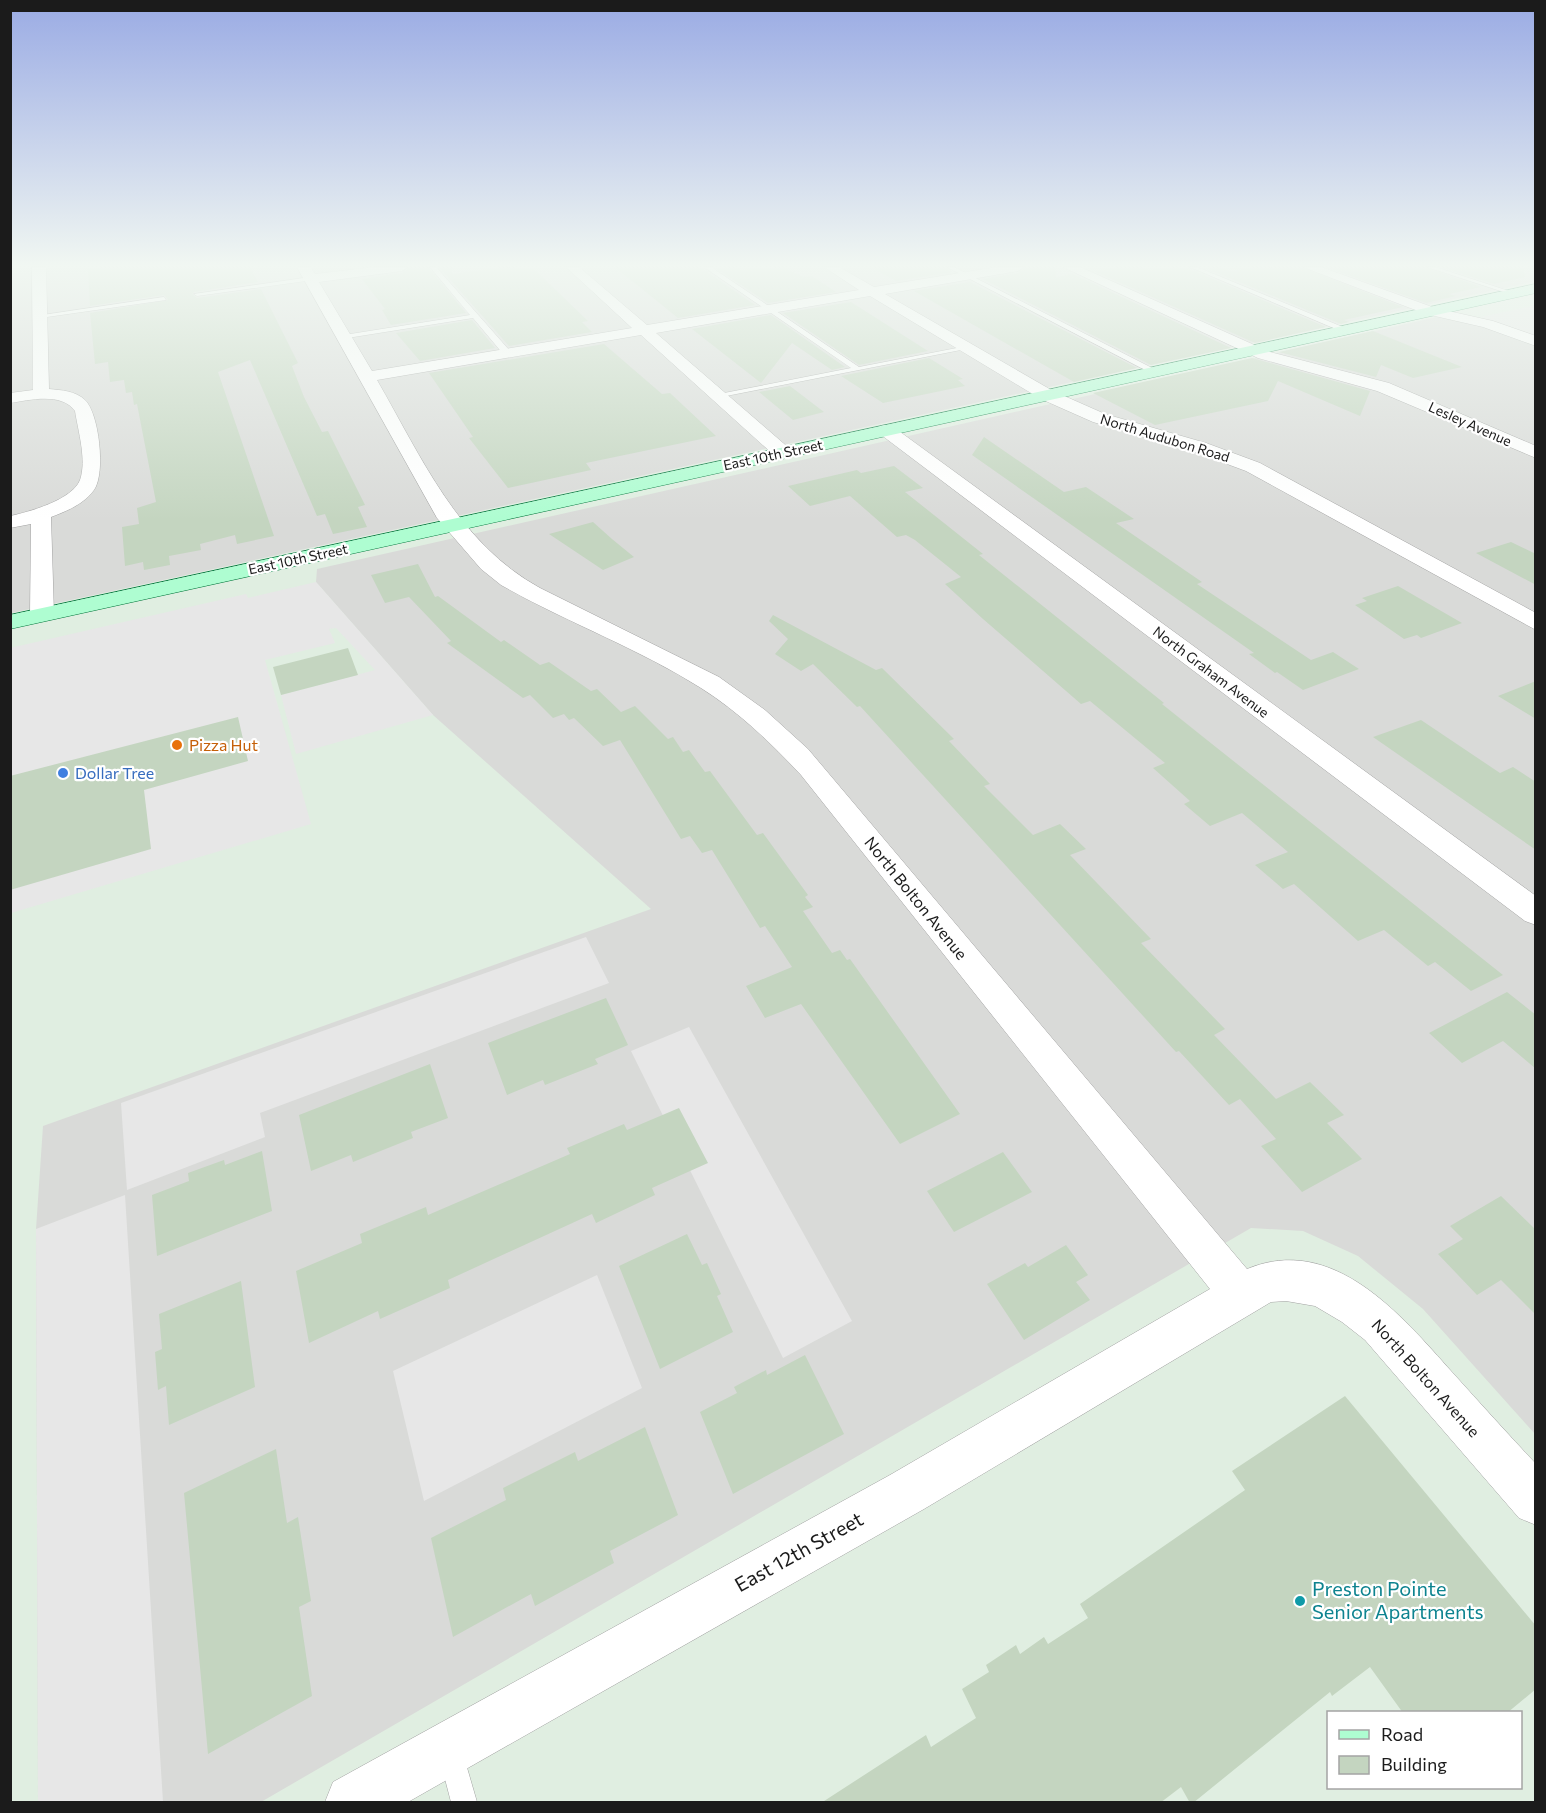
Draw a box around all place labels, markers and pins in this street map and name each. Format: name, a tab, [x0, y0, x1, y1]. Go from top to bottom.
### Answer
place label: Pizza Hut	[189, 735, 258, 754]
marker: Pizza Hut	[170, 738, 184, 752]
place label: Dollar Tree	[75, 763, 154, 782]
marker: Dollar Tree	[56, 766, 70, 780]
place label: Preston Pointe Senior Apartments	[1312, 1576, 1484, 1623]
marker: Preston Pointe Senior Apartments	[1293, 1594, 1307, 1608]

